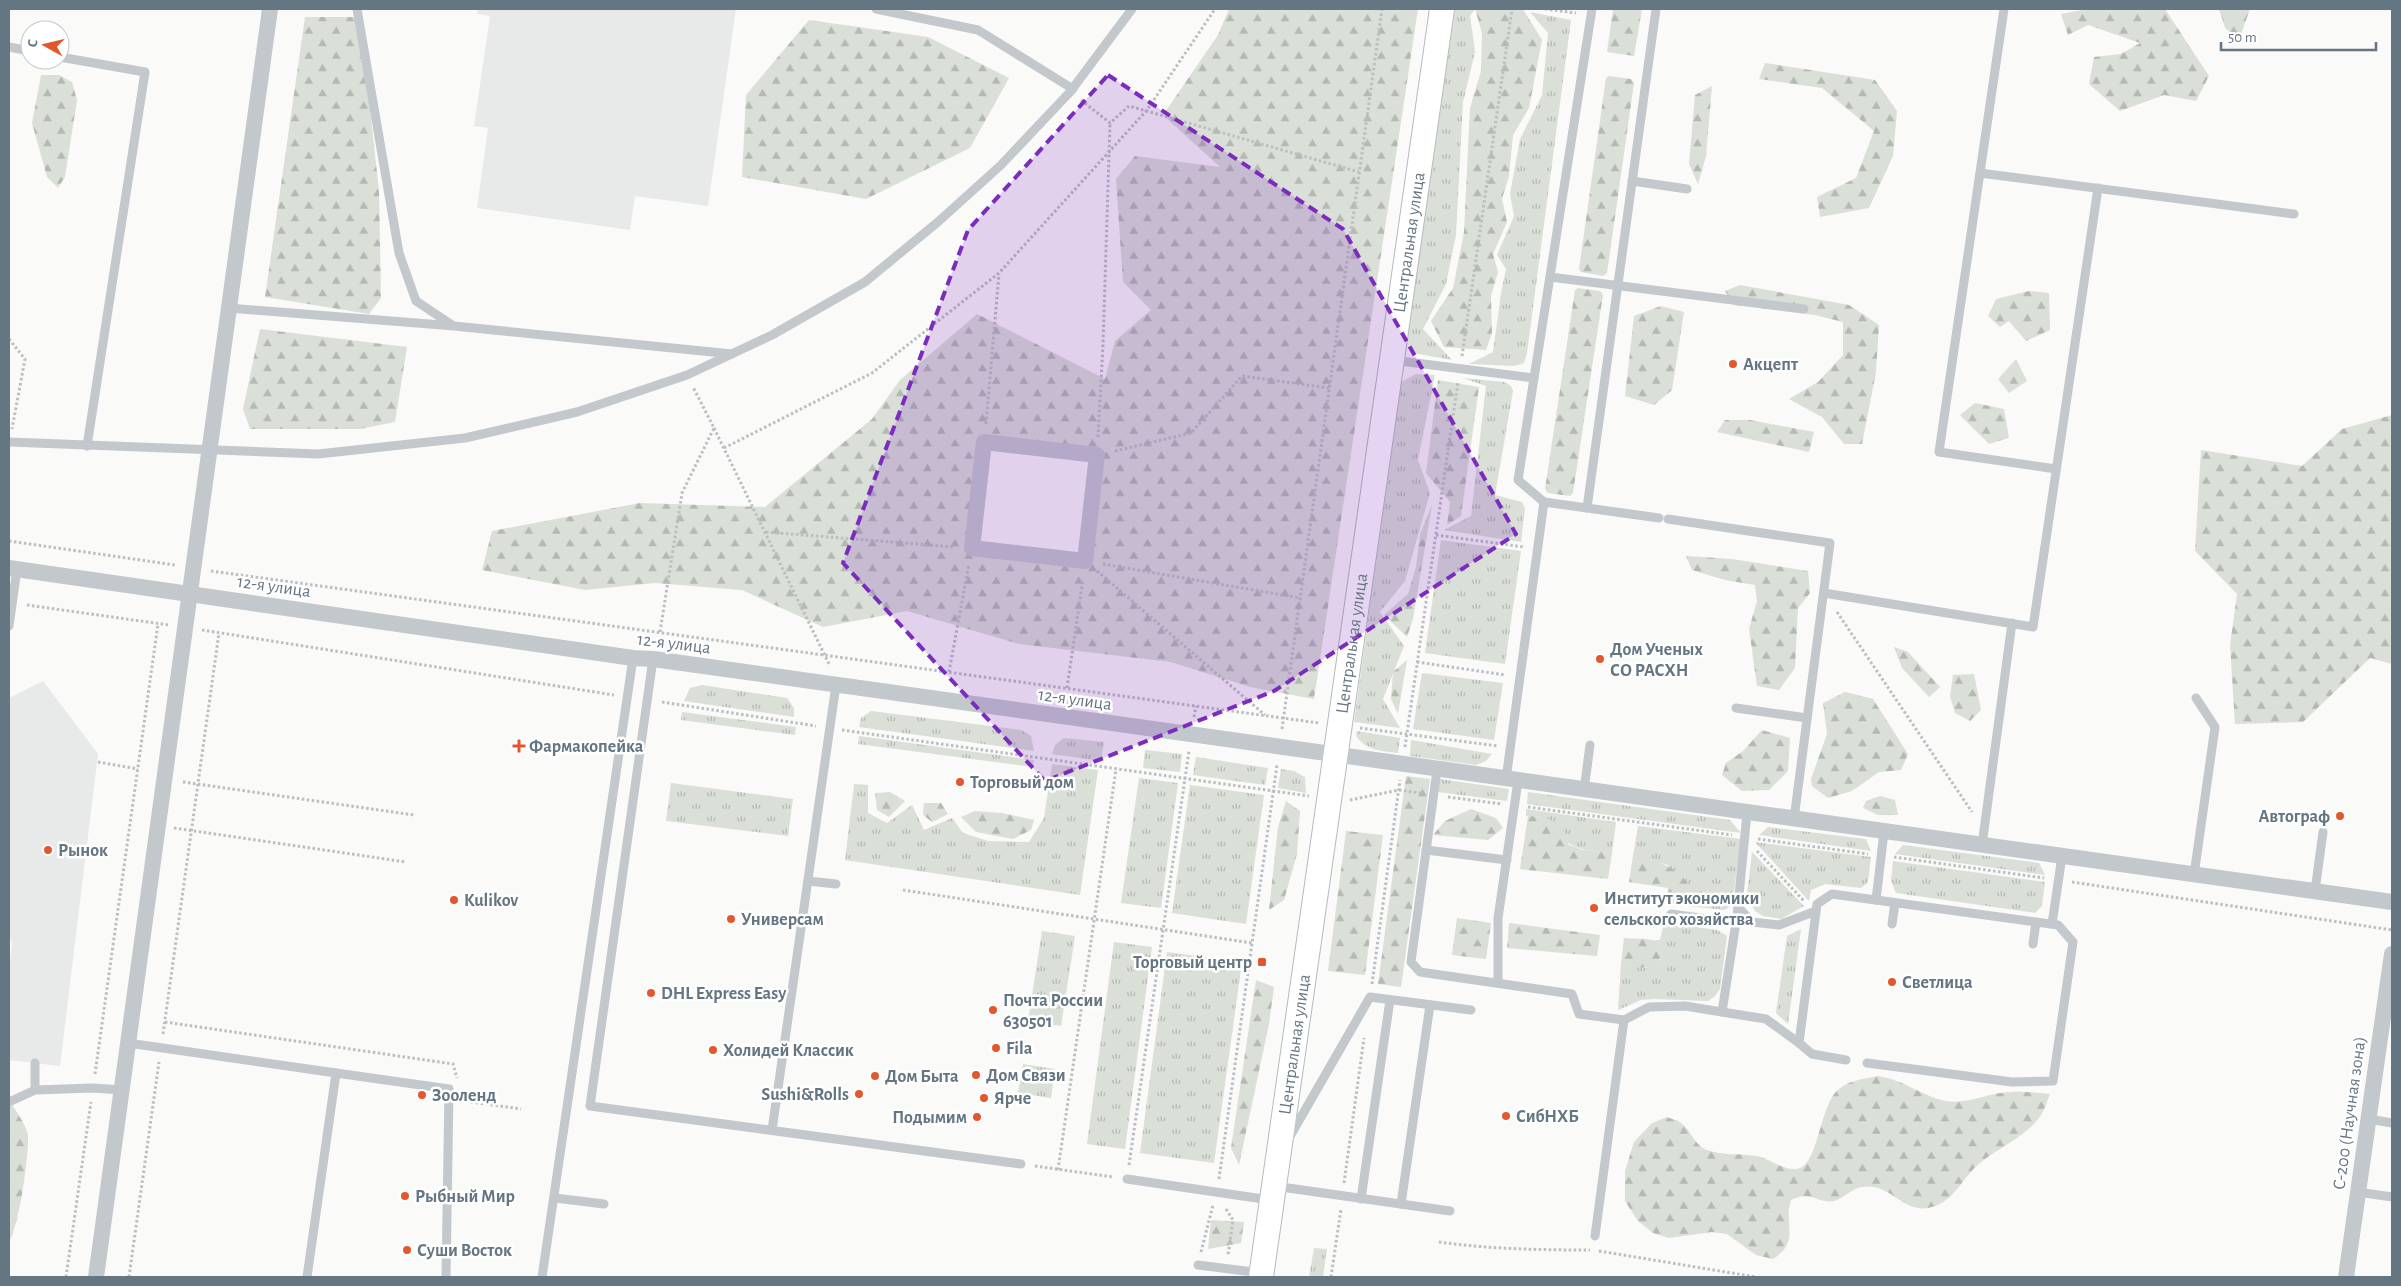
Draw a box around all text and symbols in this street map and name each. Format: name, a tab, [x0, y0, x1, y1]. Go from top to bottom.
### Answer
north arrow	[20, 20, 70, 70]
scale bar	[2221, 20, 2376, 52]
text: 50 m	[2228, 30, 2257, 45]
text: С	[26, 38, 41, 48]
street label: Центральная улица	[1391, 171, 1429, 314]
place label: Акцепт	[1743, 356, 1799, 374]
marker: Акцепт	[1727, 358, 1739, 370]
street label: Центральная улица	[1334, 572, 1371, 715]
street label: 12-я улица	[236, 573, 312, 601]
street label: 12-я улица	[636, 631, 712, 657]
place label: Дом Ученых СО РАСХН	[1610, 641, 1703, 680]
marker: Дом Ученых СО РАСХН	[1594, 653, 1606, 665]
street label: 12-я улица	[1037, 686, 1113, 714]
place label: Фармакопейка	[529, 738, 644, 756]
marker: Фармакопейка	[513, 740, 525, 752]
place label: Торговый дом	[970, 774, 1074, 792]
marker: Торговый дом	[954, 776, 966, 788]
place label: Автограф	[2258, 808, 2330, 826]
marker: Автограф	[2334, 810, 2346, 822]
place label: Рынок	[58, 842, 108, 860]
marker: Рынок	[42, 844, 54, 856]
place label: Институт экономики сельского хозяйства	[1604, 890, 1759, 929]
place label: Kulikov	[464, 892, 518, 910]
marker: Kulikov	[448, 894, 460, 906]
marker: Институт экономики сельского хозяйства	[1588, 902, 1600, 914]
place label: Универсам	[741, 911, 824, 929]
marker: Универсам	[725, 913, 737, 925]
place label: Торговый центр	[1133, 954, 1252, 972]
marker: Торговый центр	[1256, 956, 1268, 968]
street label: Центральная улица	[1276, 973, 1314, 1116]
place label: Светлица	[1902, 974, 1973, 992]
marker: Светлица	[1886, 976, 1898, 988]
place label: DHL Express Easy	[661, 985, 787, 1003]
marker: DHL Express Easy	[645, 987, 657, 999]
place label: Почта России 630501	[1003, 992, 1103, 1031]
marker: Почта России 630501	[987, 1004, 999, 1016]
street label: С-200 (Научная зона)	[2330, 1035, 2370, 1191]
place label: Fila	[1006, 1040, 1033, 1058]
place label: Холидей Классик	[723, 1042, 854, 1060]
marker: Fila	[990, 1042, 1002, 1054]
marker: Холидей Классик	[707, 1044, 719, 1056]
place label: Дом Связи	[986, 1067, 1066, 1085]
place label: Дом Быта	[885, 1068, 959, 1086]
marker: Дом Связи	[970, 1069, 982, 1081]
marker: Дом Быта	[869, 1070, 881, 1082]
place label: Sushi&Rolls	[761, 1086, 849, 1104]
place label: Зооленд	[432, 1087, 497, 1105]
marker: Sushi&Rolls	[853, 1088, 865, 1100]
marker: Зооленд	[416, 1089, 428, 1101]
place label: Ярче	[994, 1090, 1031, 1108]
marker: Ярче	[978, 1092, 990, 1104]
place label: СибНХБ	[1516, 1108, 1579, 1126]
place label: Подымим	[892, 1109, 967, 1127]
marker: СибНХБ	[1500, 1110, 1512, 1122]
marker: Подымим	[971, 1111, 983, 1123]
place label: Рыбный Мир	[415, 1188, 515, 1206]
marker: Рыбный Мир	[399, 1190, 411, 1202]
place label: Суши Восток	[417, 1242, 512, 1260]
marker: Суши Восток	[401, 1244, 413, 1256]

